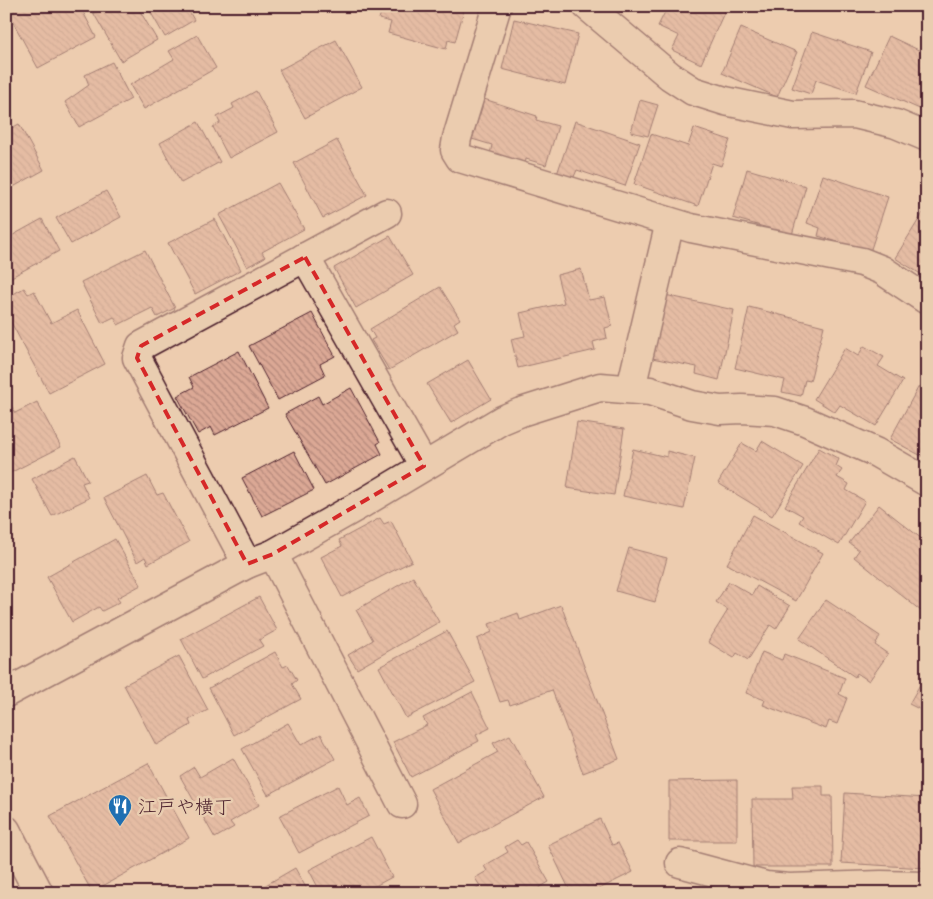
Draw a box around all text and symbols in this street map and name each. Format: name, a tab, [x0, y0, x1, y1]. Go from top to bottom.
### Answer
restaurant icon: 江戸や横丁	[107, 793, 133, 827]
place label: 江戸や横丁	[138, 795, 233, 820]

